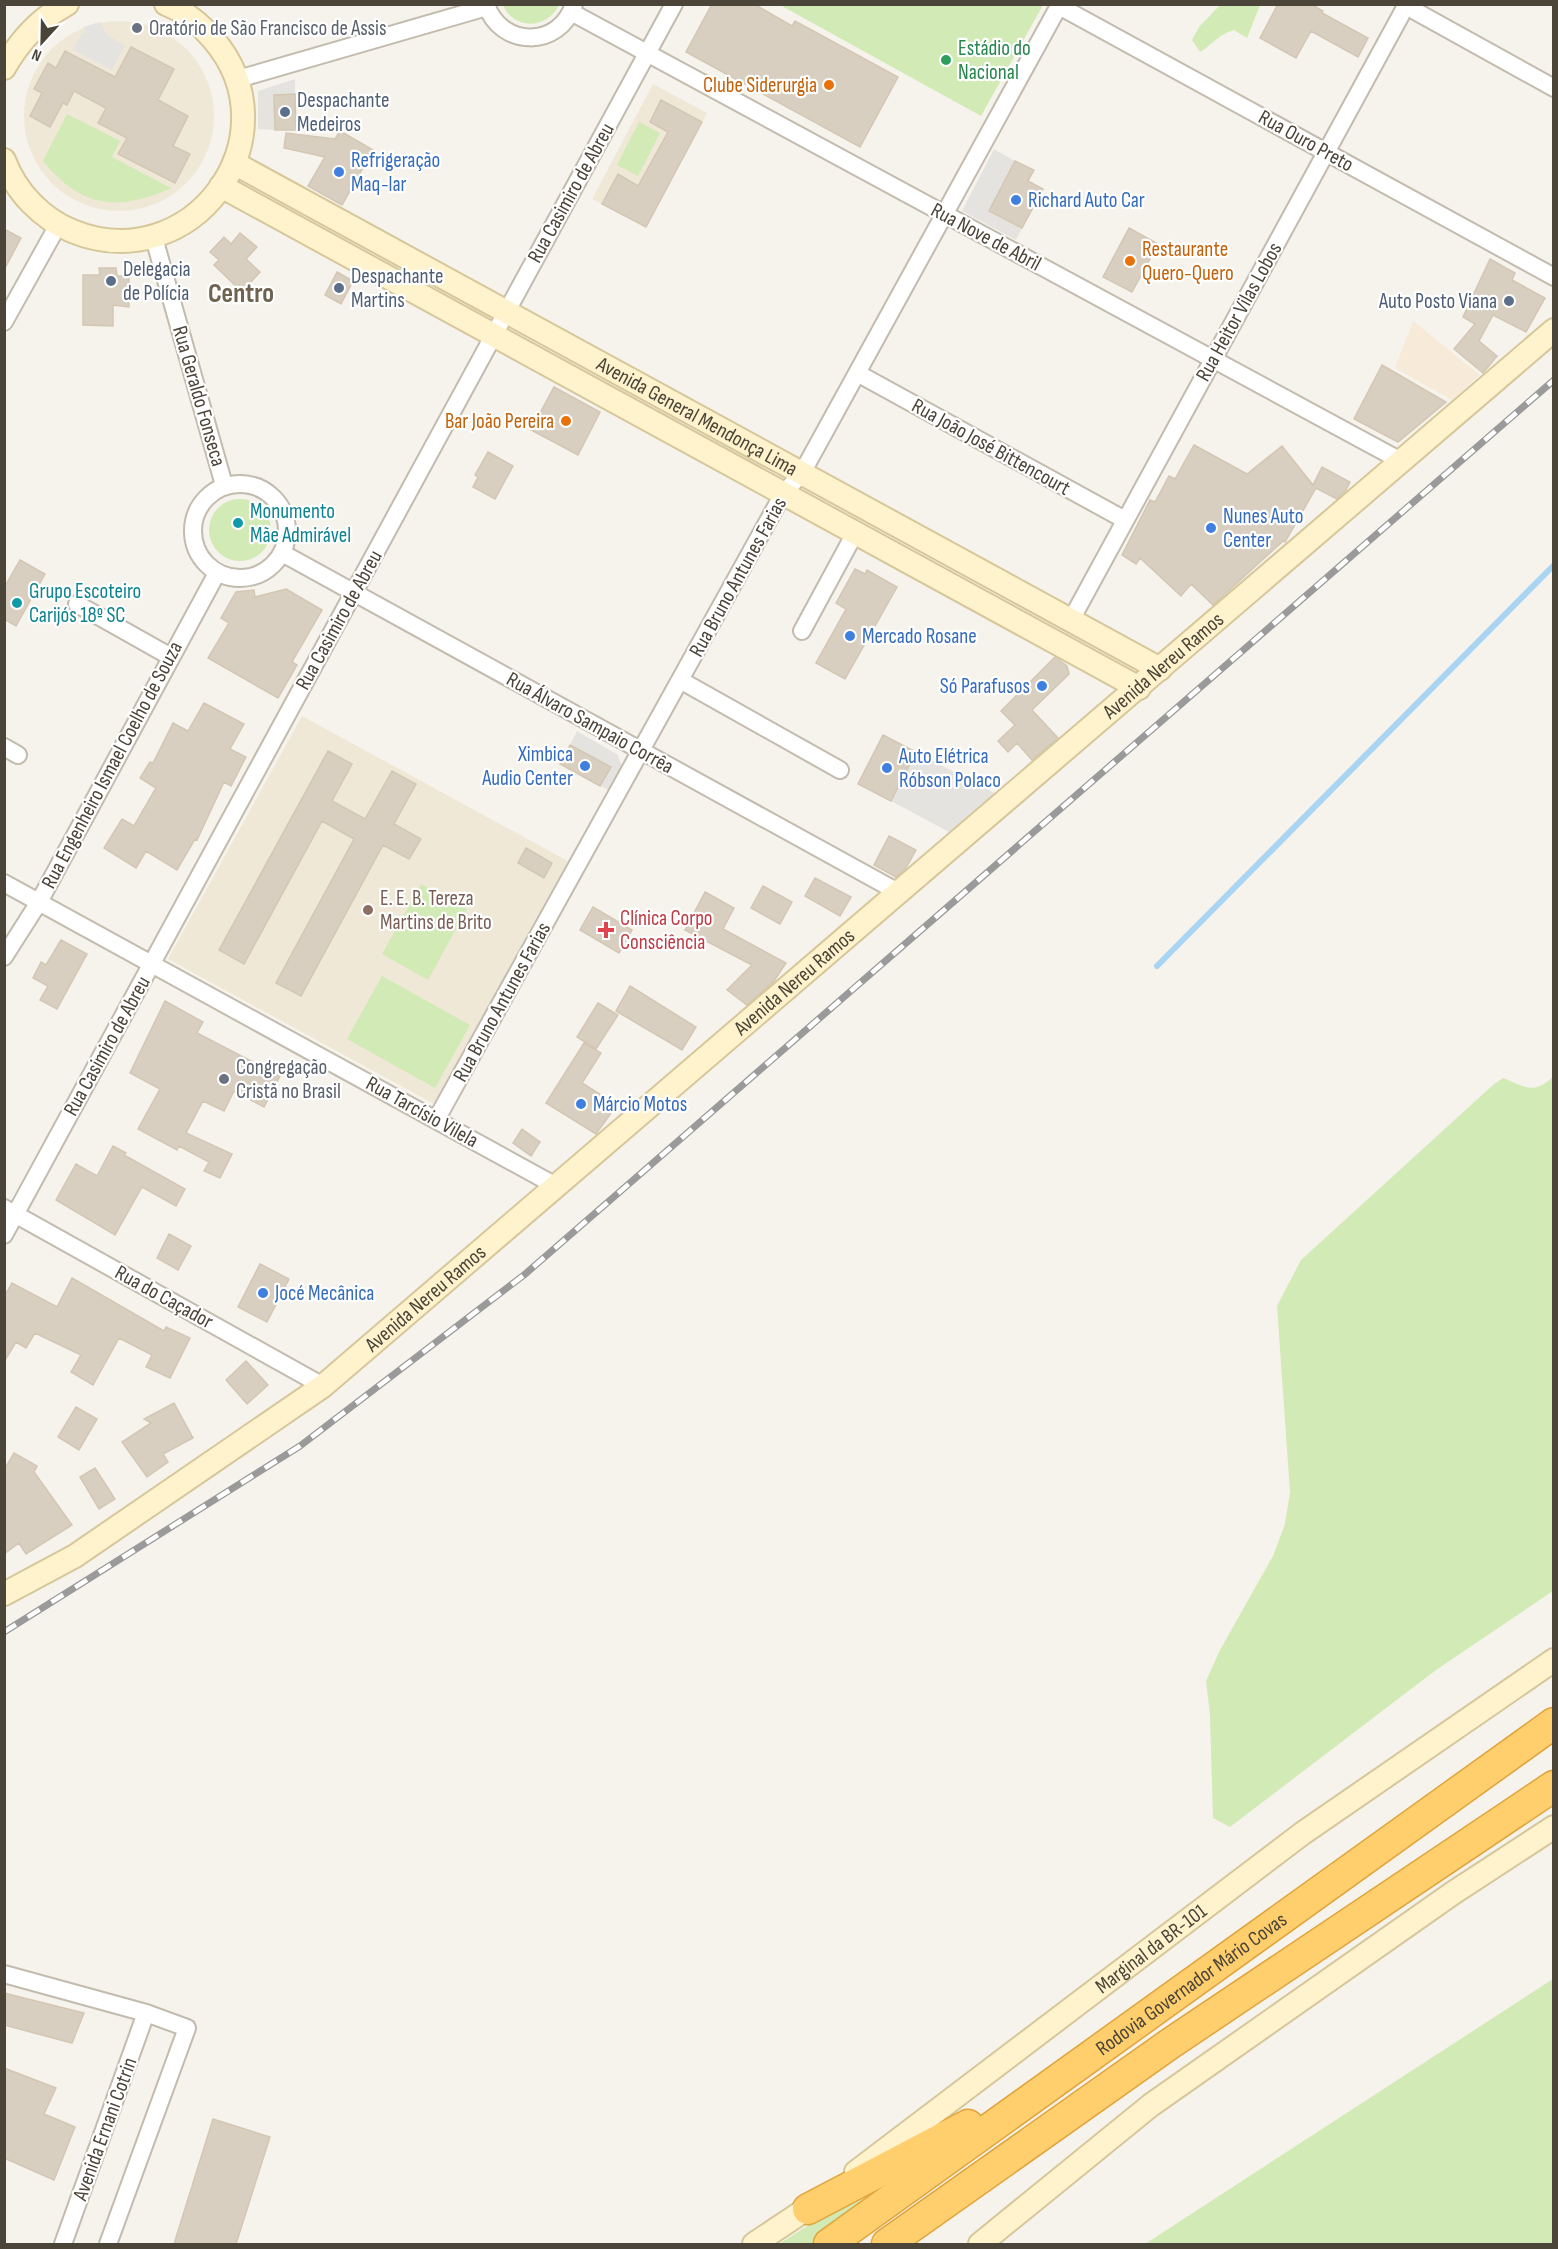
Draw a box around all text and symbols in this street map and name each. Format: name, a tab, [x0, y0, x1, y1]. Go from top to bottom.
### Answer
north arrow	[12, 12, 72, 72]
place label: Oratório de São Francisco de Assis	[149, 16, 387, 41]
marker: Oratório de São Francisco de Assis	[130, 21, 144, 35]
place label: Estádio do Nacional	[958, 36, 1031, 85]
text: N	[29, 44, 44, 65]
marker: Estádio do Nacional	[939, 53, 953, 67]
place label: Clube Siderurgia	[703, 73, 817, 98]
marker: Clube Siderurgia	[822, 78, 836, 92]
place label: Despachante Medeiros	[297, 88, 389, 137]
marker: Despachante Medeiros	[278, 105, 292, 119]
street label: Rua Ouro Preto	[1254, 105, 1358, 177]
street label: Rua Casimiro de Abreu	[522, 119, 620, 267]
place label: Refrigeração Maq-lar	[351, 148, 440, 197]
marker: Refrigeração Maq-lar	[332, 165, 346, 179]
place label: Richard Auto Car	[1028, 188, 1145, 213]
marker: Richard Auto Car	[1009, 193, 1023, 207]
street label: Rua Nove de Abril	[927, 197, 1045, 277]
place label: Restaurante Quero-Quero	[1142, 237, 1234, 286]
street label: Rua Heitor Vilas Lobos	[1191, 238, 1287, 386]
marker: Restaurante Quero-Quero	[1123, 254, 1137, 268]
place label: Delegacia de Polícia	[123, 257, 191, 306]
place label: Despachante Martins	[351, 264, 443, 313]
marker: Delegacia de Polícia	[104, 274, 118, 288]
district label: Centro	[208, 278, 274, 310]
marker: Despachante Martins	[332, 281, 346, 295]
place label: Auto Posto Viana	[1378, 289, 1497, 314]
marker: Auto Posto Viana	[1502, 294, 1516, 308]
street label: Rua Geraldo Fonseca	[167, 323, 231, 469]
street label: Avenida General Mendonça Lima	[592, 351, 802, 481]
street label: Rua João José Bittencourt	[907, 393, 1075, 501]
place label: Bar João Pereira	[445, 409, 554, 434]
marker: Bar João Pereira	[559, 414, 573, 428]
street label: Rua Bruno Antunes Farias	[684, 493, 792, 661]
place label: Monumento Mãe Admirável	[250, 499, 351, 548]
place label: Nunes Auto Center	[1223, 504, 1304, 553]
marker: Monumento Mãe Admirável	[231, 516, 245, 530]
marker: Nunes Auto Center	[1204, 521, 1218, 535]
street label: Rua Casimiro de Abreu	[290, 546, 388, 694]
place label: Grupo Escoteiro Carijós 18º SC	[29, 579, 141, 628]
marker: Grupo Escoteiro Carijós 18º SC	[10, 596, 24, 610]
street label: Avenida Nereu Ramos	[1097, 607, 1229, 725]
place label: Mercado Rosane	[862, 624, 977, 649]
marker: Mercado Rosane	[843, 629, 857, 643]
street label: Rua Engenheiro Ismael Coelho de Souza	[36, 637, 188, 893]
street label: Rua Álvaro Sampaio Corrêa	[502, 667, 678, 779]
place label: Só Parafusos	[940, 674, 1030, 699]
marker: Só Parafusos	[1035, 679, 1049, 693]
place label: Ximbica Audio Center	[481, 742, 573, 791]
place label: Auto Elétrica Róbson Polaco	[898, 744, 1001, 793]
marker: Ximbica Audio Center	[578, 759, 592, 773]
marker: Auto Elétrica Róbson Polaco	[880, 761, 894, 775]
place label: E. E. B. Tereza Martins de Brito	[380, 886, 492, 935]
marker: E. E. B. Tereza Martins de Brito	[361, 903, 375, 917]
place label: Clínica Corpo Consciência	[620, 906, 713, 955]
street label: Rua Bruno Antunes Farias	[448, 918, 556, 1086]
marker: Clínica Corpo Consciência	[597, 921, 615, 939]
street label: Avenida Nereu Ramos	[728, 923, 860, 1041]
street label: Rua Casimiro de Abreu	[58, 972, 156, 1120]
place label: Congregação Cristã no Brasil	[236, 1055, 341, 1104]
street label: Rua Tarcísio Vilela	[362, 1071, 482, 1153]
marker: Congregação Cristã no Brasil	[217, 1072, 231, 1086]
place label: Márcio Motos	[593, 1092, 687, 1117]
marker: Márcio Motos	[574, 1097, 588, 1111]
street label: Avenida Nereu Ramos	[359, 1240, 491, 1358]
street label: Rua do Caçador	[111, 1260, 217, 1334]
place label: Jocé Mecânica	[274, 1281, 374, 1306]
marker: Jocé Mecânica	[256, 1286, 270, 1300]
street label: Marginal da BR-101	[1090, 1898, 1212, 1999]
street label: Rodovia Governador Mário Covas	[1091, 1907, 1291, 2061]
street label: Avenida Ernani Cotrin	[67, 2054, 142, 2205]

